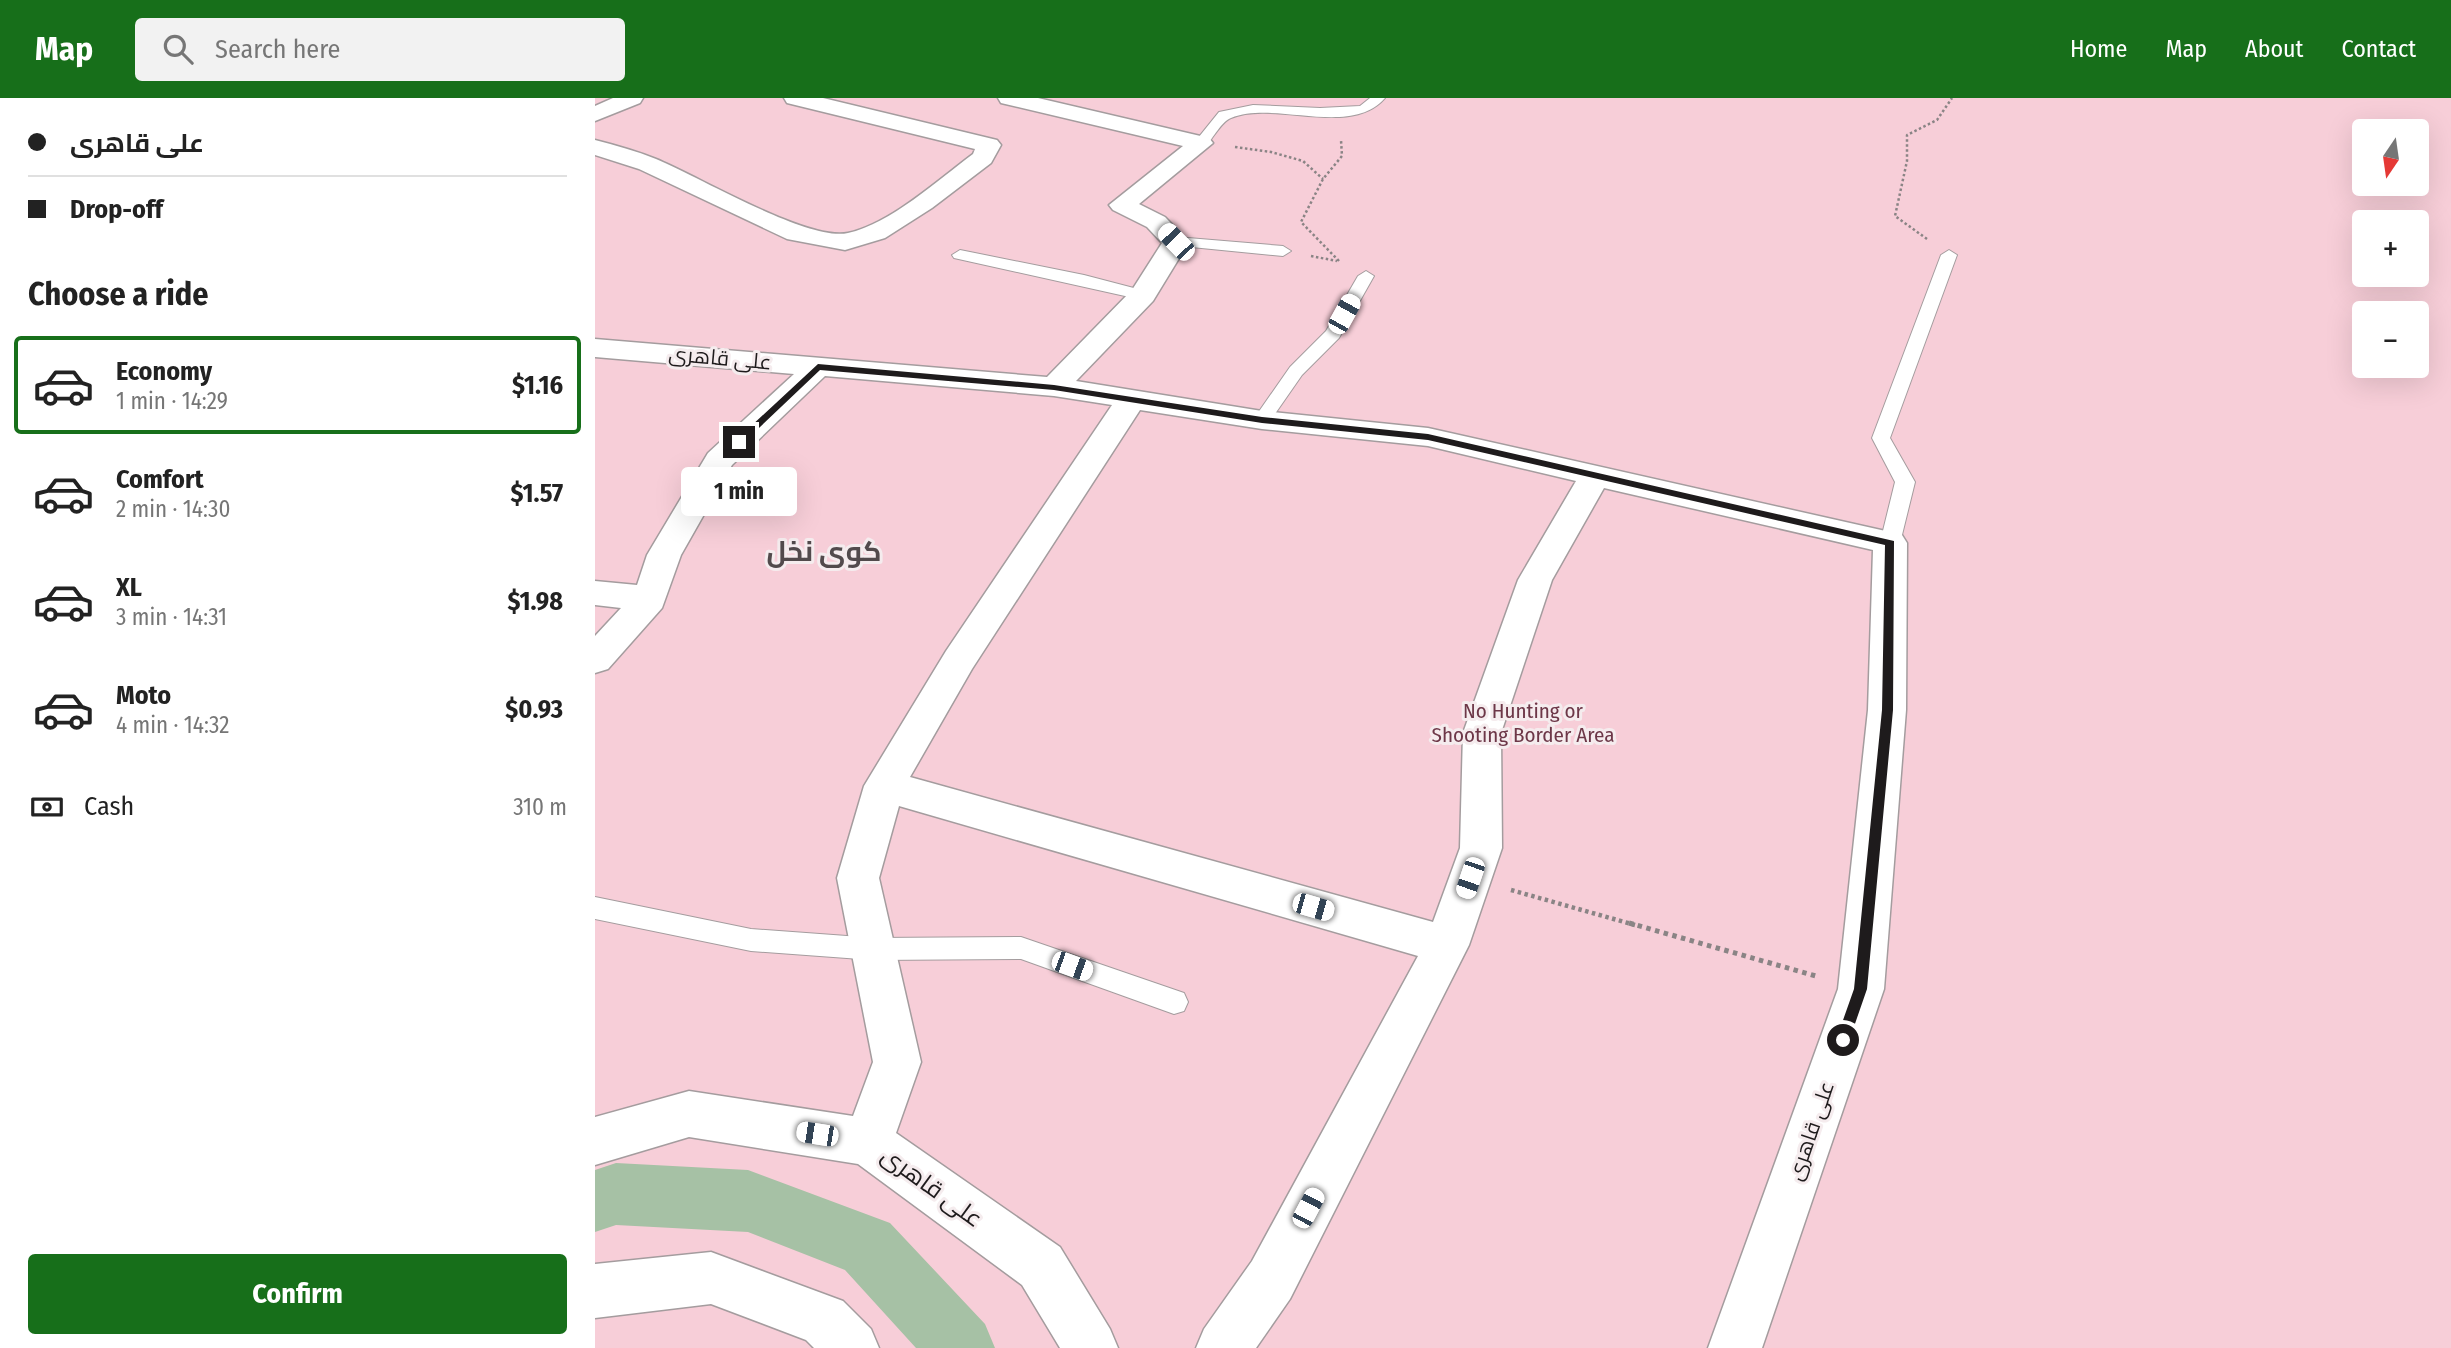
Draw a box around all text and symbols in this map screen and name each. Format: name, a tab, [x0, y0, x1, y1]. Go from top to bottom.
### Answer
search box	[135, 18, 625, 81]
text: Map	[35, 29, 93, 69]
icon: search	[159, 30, 197, 68]
text: Search here	[215, 34, 340, 65]
text: Home	[2070, 35, 2127, 63]
text: Map	[2165, 35, 2207, 63]
text: About	[2245, 35, 2303, 63]
text: Contact	[2341, 35, 2416, 63]
north arrow	[2352, 119, 2429, 196]
map controls	[2352, 119, 2429, 378]
text: علی قاهری	[70, 128, 204, 159]
text: Drop-off	[70, 194, 163, 225]
button: +	[2352, 210, 2429, 287]
car	[1154, 220, 1199, 264]
text: Choose a ride	[28, 275, 209, 313]
car	[1325, 291, 1364, 337]
button: −	[2352, 301, 2429, 378]
street label: علی قاهری	[667, 341, 773, 375]
icon: car	[32, 354, 95, 417]
text: Economy	[116, 356, 212, 387]
text: $1.16	[512, 370, 563, 401]
text: 1 min · 14:29	[116, 387, 228, 415]
route end	[723, 426, 755, 458]
icon: car	[32, 462, 95, 525]
text: Comfort	[116, 464, 204, 495]
callout: 1 min	[681, 466, 797, 516]
text: 1 min	[714, 477, 764, 505]
text: $1.57	[511, 478, 563, 509]
text: 2 min · 14:30	[116, 495, 230, 523]
district label: کوی نخل	[766, 535, 882, 568]
icon: car	[32, 570, 95, 633]
text: XL	[116, 572, 142, 603]
text: $1.98	[507, 586, 563, 617]
text: 3 min · 14:31	[116, 603, 227, 631]
icon: car	[32, 678, 95, 741]
text: Moto	[116, 680, 171, 711]
text: $0.93	[505, 694, 563, 725]
park label: No Hunting or Shooting Border Area	[1431, 698, 1615, 748]
text: 4 min · 14:32	[116, 711, 229, 739]
icon: cash	[28, 788, 66, 826]
text: Cash	[84, 791, 134, 822]
text: 310 m	[513, 793, 567, 821]
car	[1454, 855, 1487, 901]
car	[1290, 891, 1337, 923]
car	[1049, 949, 1096, 983]
route start	[1827, 1024, 1859, 1056]
street label: علی قاهری	[1782, 1078, 1840, 1184]
car	[795, 1120, 840, 1148]
street label: علی قاهری	[876, 1141, 988, 1233]
car	[1289, 1185, 1328, 1231]
button: Confirm	[28, 1254, 567, 1334]

